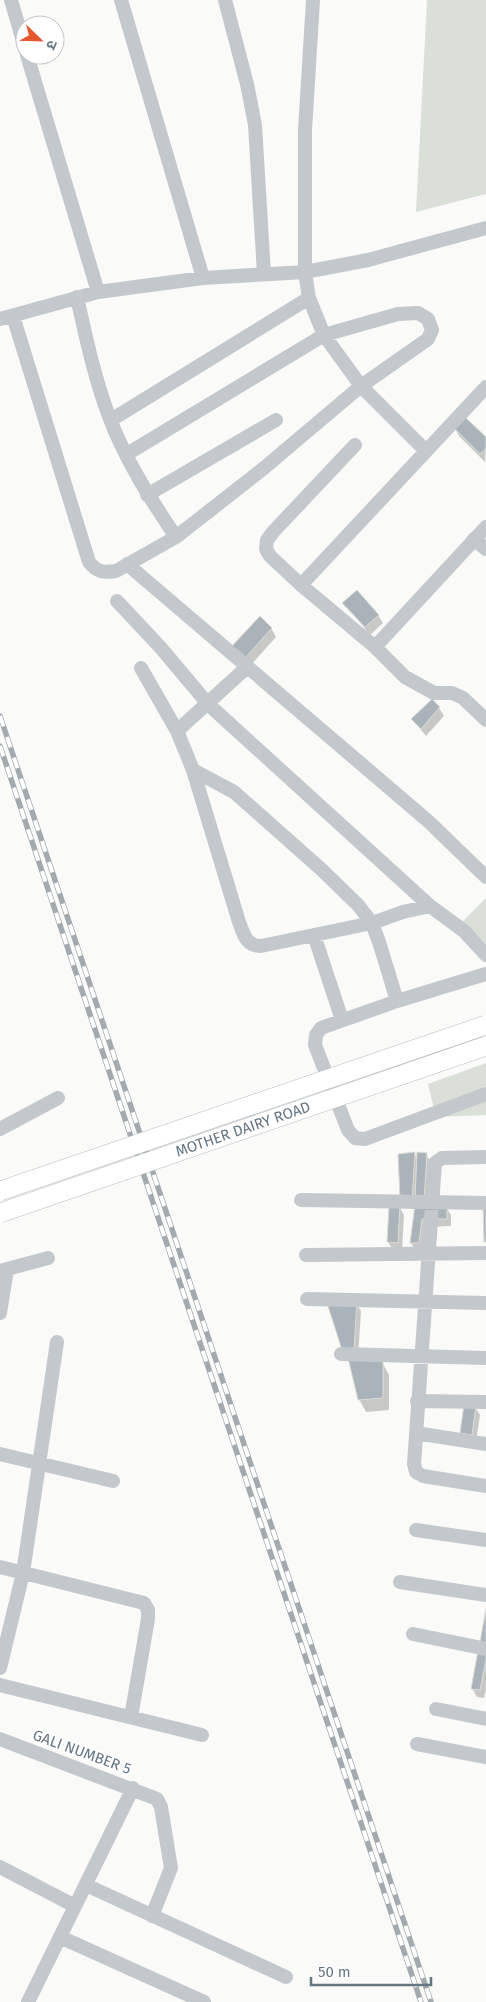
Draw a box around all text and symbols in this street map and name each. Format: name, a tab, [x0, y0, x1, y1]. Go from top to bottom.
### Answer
north arrow	[15, 15, 65, 65]
text: उ	[42, 38, 61, 53]
street label: MOTHER DAIRY ROAD	[173, 1097, 313, 1161]
street label: GALI NUMBER 5	[30, 1726, 134, 1778]
scale bar	[311, 1954, 431, 1986]
text: 50 m	[318, 1963, 351, 1981]

